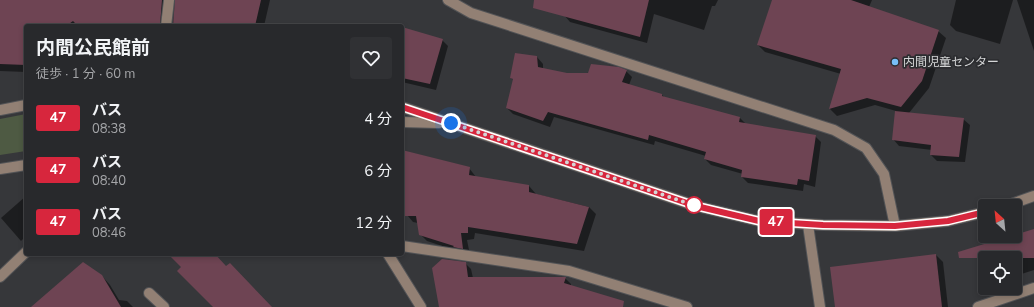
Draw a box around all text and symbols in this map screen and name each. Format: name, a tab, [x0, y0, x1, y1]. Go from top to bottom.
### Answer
text: 内間公民館前	[36, 35, 150, 61]
button: heart	[350, 37, 392, 79]
place label: 内間児童センター	[903, 54, 999, 70]
marker: 内間児童センター	[890, 57, 900, 67]
text: 徒歩 · 1 分 · 60 m	[36, 65, 136, 83]
text: バス	[92, 100, 122, 120]
text: 47	[50, 108, 66, 127]
text: 4 分	[364, 109, 392, 129]
your location	[441, 113, 461, 133]
text: 08:38	[92, 120, 126, 138]
text: バス	[92, 152, 122, 172]
text: 47	[50, 160, 66, 179]
text: 6 分	[364, 161, 392, 181]
text: 08:40	[92, 172, 126, 190]
unlabelled marker	[685, 196, 703, 214]
north arrow	[978, 199, 1022, 243]
map controls	[978, 199, 1022, 295]
text: バス	[92, 204, 122, 224]
line badge: 47	[758, 209, 794, 235]
text: 47	[50, 212, 66, 231]
text: 47	[768, 212, 784, 231]
text: 12 分	[355, 213, 392, 233]
text: 08:46	[92, 224, 126, 242]
button: locate	[978, 251, 1022, 295]

